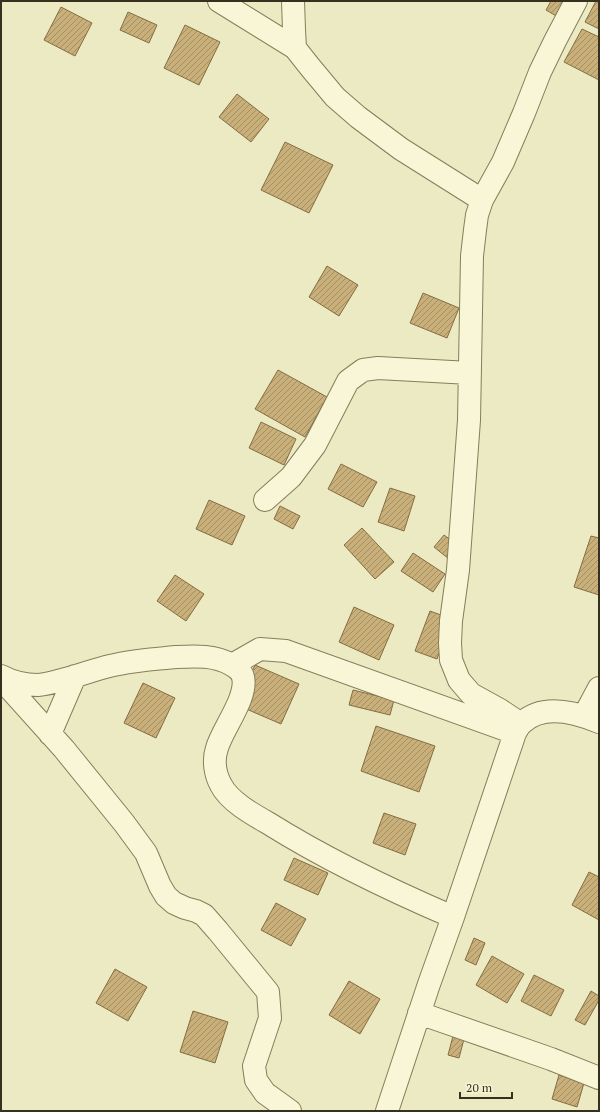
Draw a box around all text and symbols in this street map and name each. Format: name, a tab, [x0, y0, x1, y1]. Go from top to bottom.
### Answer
scale bar	[460, 1074, 512, 1100]
text: 20 m	[466, 1080, 493, 1095]

